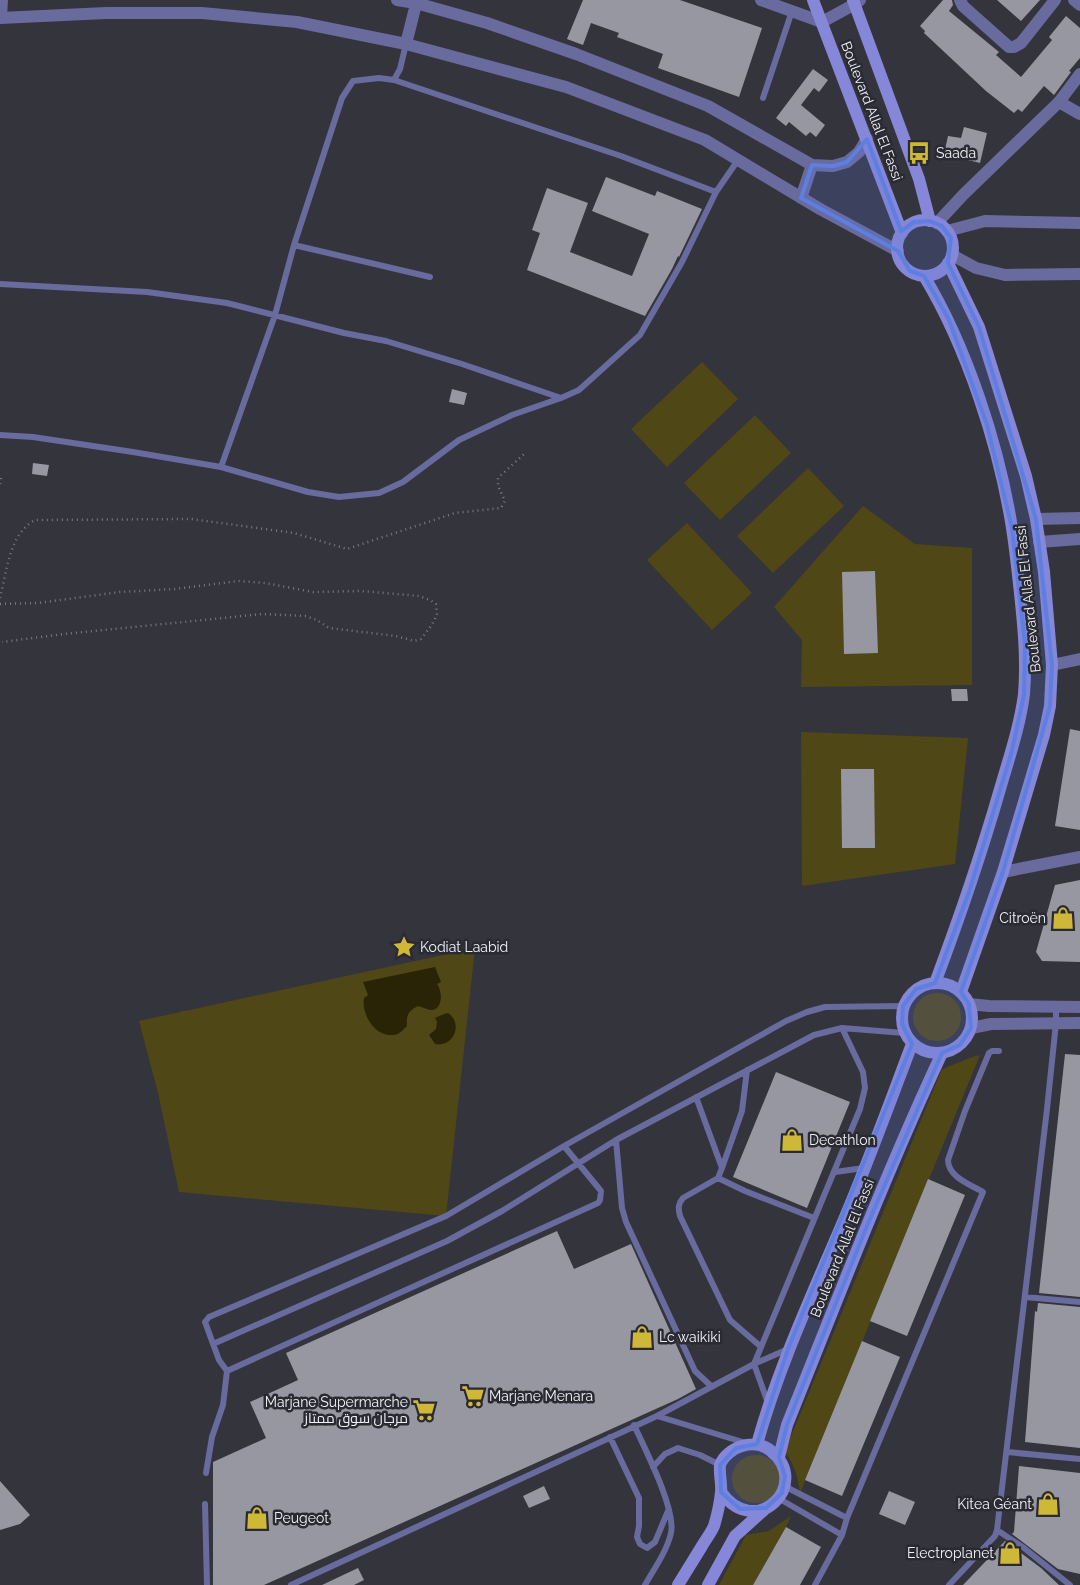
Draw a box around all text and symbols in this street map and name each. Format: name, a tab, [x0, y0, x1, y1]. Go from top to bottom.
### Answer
street label: Boulevard Allal El Fassi	[838, 39, 906, 183]
bus stop icon: Saada	[906, 140, 932, 166]
place label: Saada	[936, 145, 976, 161]
street label: Boulevard Allal El Fassi	[1012, 525, 1044, 673]
shop icon: Citroën	[1050, 905, 1076, 931]
place label: Citroën	[999, 910, 1046, 926]
place icon: Kodiat Laabid	[391, 934, 417, 960]
place label: Kodiat Laabid	[420, 939, 508, 955]
shop icon: Decathlon	[779, 1127, 805, 1153]
place label: Decathlon	[809, 1132, 876, 1148]
street label: Boulevard Allal El Fassi	[807, 1176, 877, 1320]
shop icon: Lc waikiki	[629, 1324, 655, 1350]
place label: Lc waikiki	[659, 1329, 721, 1345]
supermarket icon: Marjane Menara	[460, 1383, 486, 1409]
place label: Marjane Menara	[489, 1388, 593, 1404]
place label: Marjane Supermarche مرجان سوق ممتاز	[265, 1394, 408, 1427]
supermarket icon: Marjane Supermarche مرجان سوق ممتاز	[411, 1397, 437, 1423]
shop icon: Kitea Géant	[1035, 1491, 1061, 1517]
place label: Kitea Géant	[957, 1496, 1032, 1512]
shop icon: Peugeot	[244, 1505, 270, 1531]
place label: Peugeot	[274, 1510, 329, 1526]
shop icon: Electroplanet	[997, 1540, 1023, 1566]
place label: Electroplanet	[907, 1545, 994, 1561]

